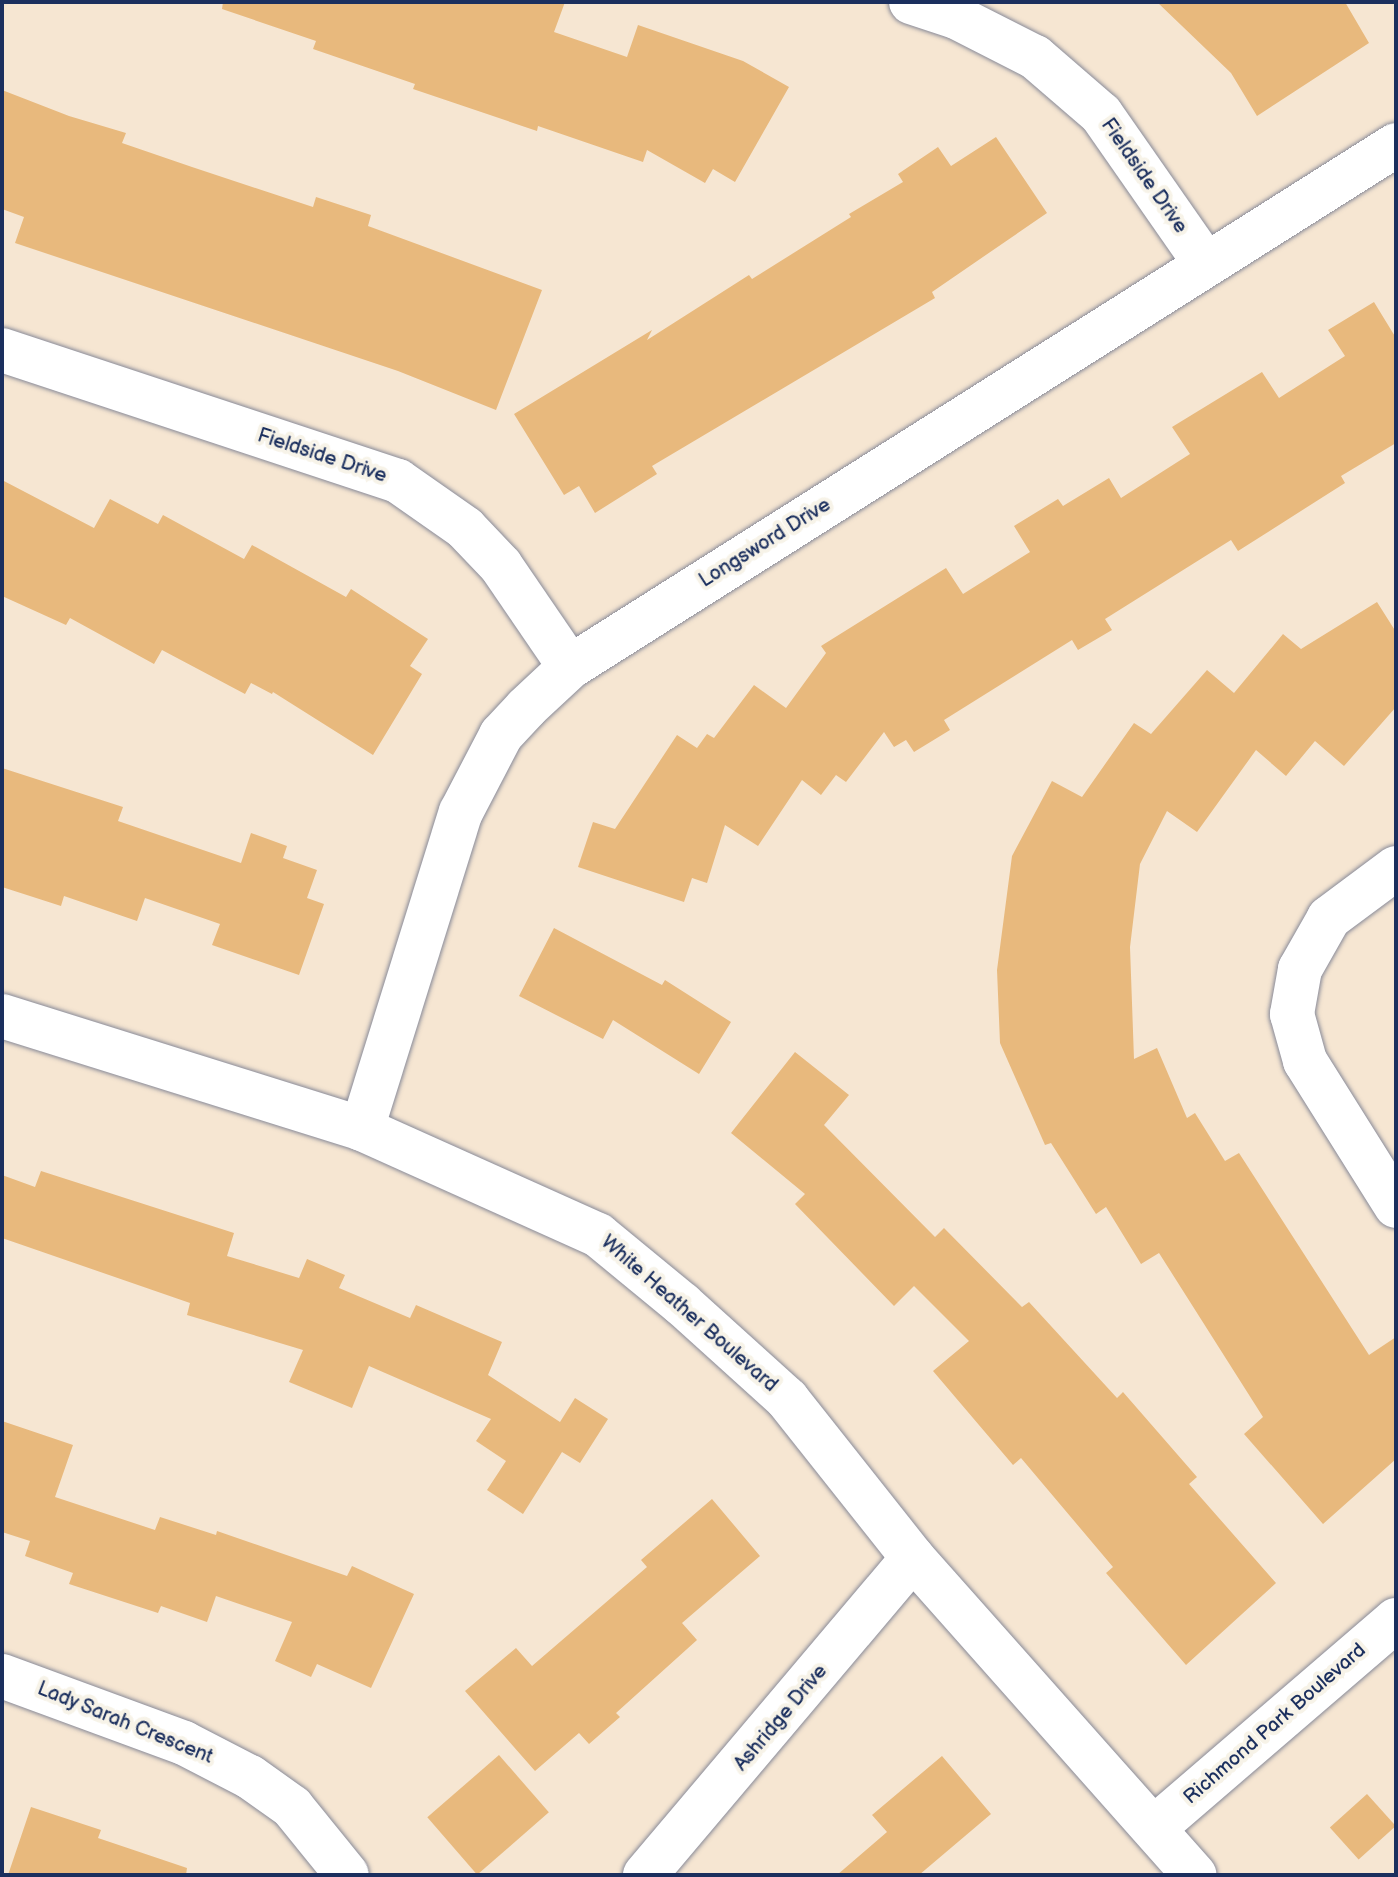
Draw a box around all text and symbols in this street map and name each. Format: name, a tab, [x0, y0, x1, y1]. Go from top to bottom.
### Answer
street label: Fieldside Drive	[1096, 114, 1192, 238]
street label: Fieldside Drive	[254, 424, 390, 488]
street label: Longsword Drive	[695, 493, 835, 593]
street label: White Heather Boulevard	[596, 1231, 782, 1397]
street label: Richmond Park Boulevard	[1179, 1638, 1371, 1810]
street label: Ashridge Drive	[729, 1660, 833, 1776]
street label: Lady Sarah Crescent	[33, 1676, 217, 1770]

